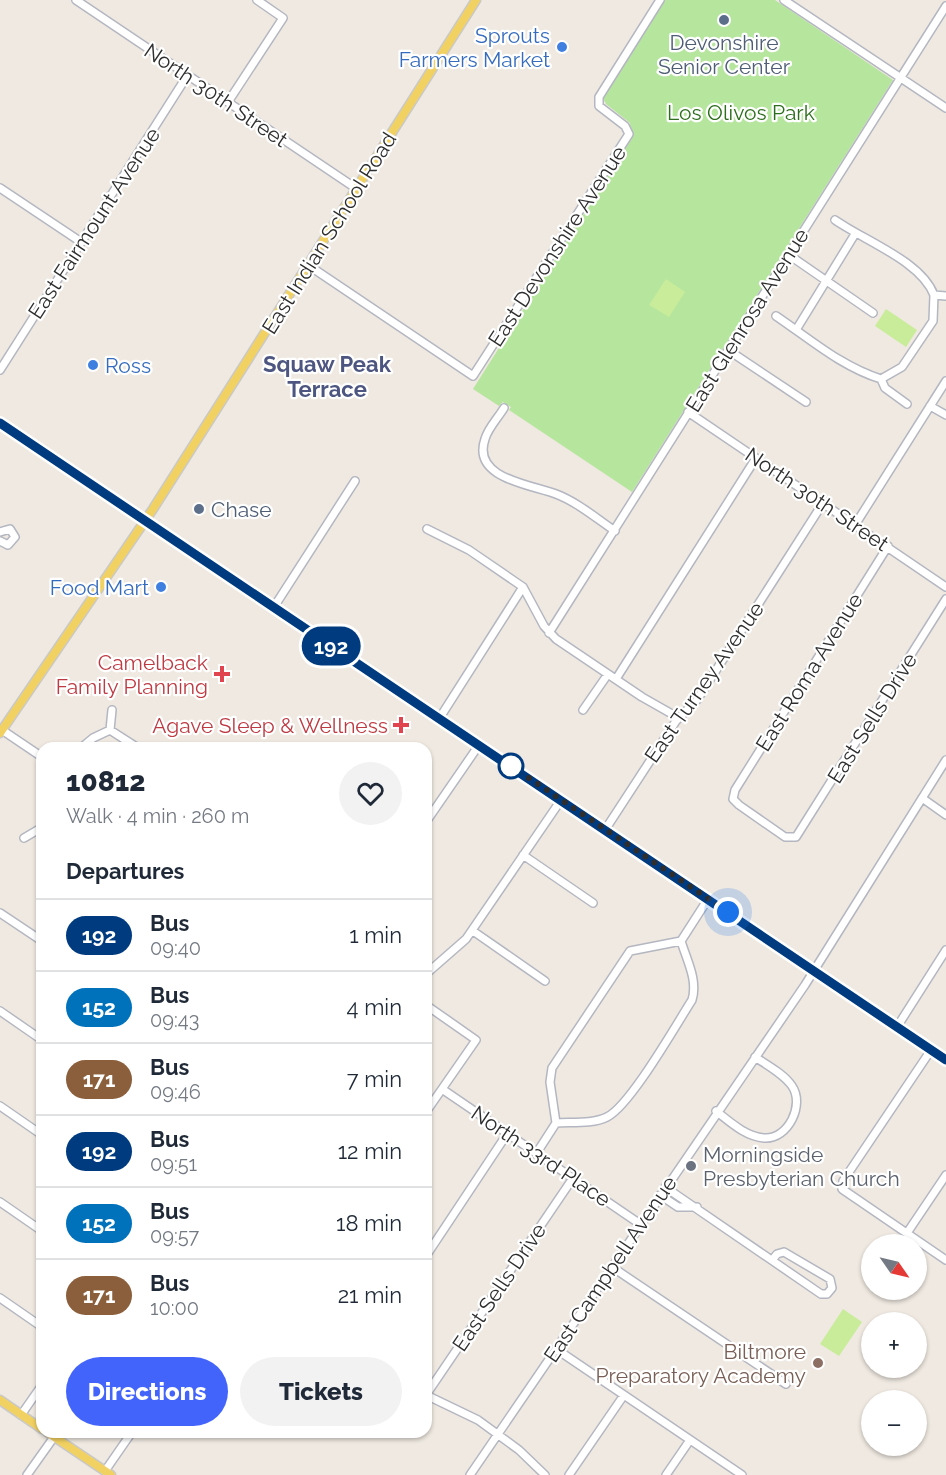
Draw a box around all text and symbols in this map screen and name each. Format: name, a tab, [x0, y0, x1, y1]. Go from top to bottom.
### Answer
marker: Devonshire Senior Center	[717, 13, 731, 27]
place label: Sprouts Farmers Market	[399, 23, 550, 72]
place label: Devonshire Senior Center	[658, 30, 791, 79]
street label: North 30th Street	[140, 38, 292, 152]
marker: Sprouts Farmers Market	[555, 40, 569, 54]
park label: Los Olivos Park	[667, 100, 815, 125]
street label: East Fairmount Avenue	[23, 123, 165, 323]
street label: East Indian School Road	[257, 128, 401, 338]
street label: East Devonshire Avenue	[483, 141, 631, 351]
street label: East Glenrosa Avenue	[680, 224, 814, 416]
district label: Squaw Peak Terrace	[263, 351, 392, 402]
place label: Ross	[105, 353, 151, 378]
marker: Ross	[86, 358, 100, 372]
street label: North 30th Street	[741, 442, 893, 556]
place label: Chase	[211, 497, 272, 522]
marker: Chase	[192, 502, 206, 516]
place label: Food Mart	[50, 575, 149, 600]
marker: Food Mart	[154, 580, 168, 594]
street label: East Roma Avenue	[750, 588, 868, 756]
street label: East Turney Avenue	[639, 597, 769, 767]
line badge: 192	[296, 626, 366, 666]
text: 192	[314, 634, 348, 659]
street label: East Sells Drive	[822, 648, 922, 788]
place label: Camelback Family Planning	[56, 650, 208, 699]
marker: Camelback Family Planning	[213, 665, 231, 683]
place label: Agave Sleep & Wellness	[152, 713, 388, 738]
marker: Agave Sleep & Wellness	[392, 716, 410, 734]
unlabelled marker	[498, 753, 524, 779]
button: heart	[339, 762, 402, 825]
text: 10812	[66, 765, 145, 798]
text: Walk · 4 min · 260 m	[66, 804, 249, 828]
text: Departures	[66, 858, 184, 884]
your location	[713, 897, 743, 927]
text: Bus	[150, 910, 189, 936]
text: 1 min	[349, 922, 402, 948]
text: 192	[82, 923, 116, 948]
text: 09:40	[150, 936, 201, 960]
text: Bus	[150, 982, 189, 1008]
text: 4 min	[347, 994, 402, 1020]
text: 152	[82, 995, 116, 1020]
text: 09:43	[150, 1008, 199, 1032]
text: Bus	[150, 1054, 189, 1080]
text: 7 min	[347, 1066, 402, 1092]
text: 171	[83, 1067, 115, 1092]
text: 09:46	[150, 1080, 201, 1104]
street label: North 33rd Place	[467, 1100, 615, 1212]
text: Bus	[150, 1126, 189, 1152]
text: 12 min	[338, 1138, 402, 1164]
text: 192	[82, 1139, 116, 1164]
place label: Morningside Presbyterian Church	[703, 1142, 900, 1191]
text: 09:51	[150, 1152, 197, 1176]
marker: Morningside Presbyterian Church	[684, 1159, 698, 1173]
street label: East Campbell Avenue	[538, 1171, 682, 1367]
text: Bus	[150, 1198, 189, 1224]
text: 18 min	[336, 1210, 402, 1236]
text: 152	[82, 1211, 116, 1236]
street label: East Sells Drive	[447, 1218, 551, 1356]
text: 09:57	[150, 1224, 199, 1248]
north arrow	[861, 1234, 927, 1300]
map controls	[861, 1234, 927, 1456]
text: Bus	[150, 1270, 189, 1296]
text: 21 min	[338, 1282, 402, 1308]
text: 171	[83, 1283, 115, 1308]
text: 10:00	[150, 1296, 199, 1320]
button: +	[861, 1312, 927, 1378]
place label: Biltmore Preparatory Academy	[596, 1339, 806, 1388]
marker: Biltmore Preparatory Academy	[811, 1356, 825, 1370]
button: Directions	[66, 1357, 228, 1426]
button: Tickets	[240, 1357, 402, 1426]
button: −	[861, 1390, 927, 1456]

